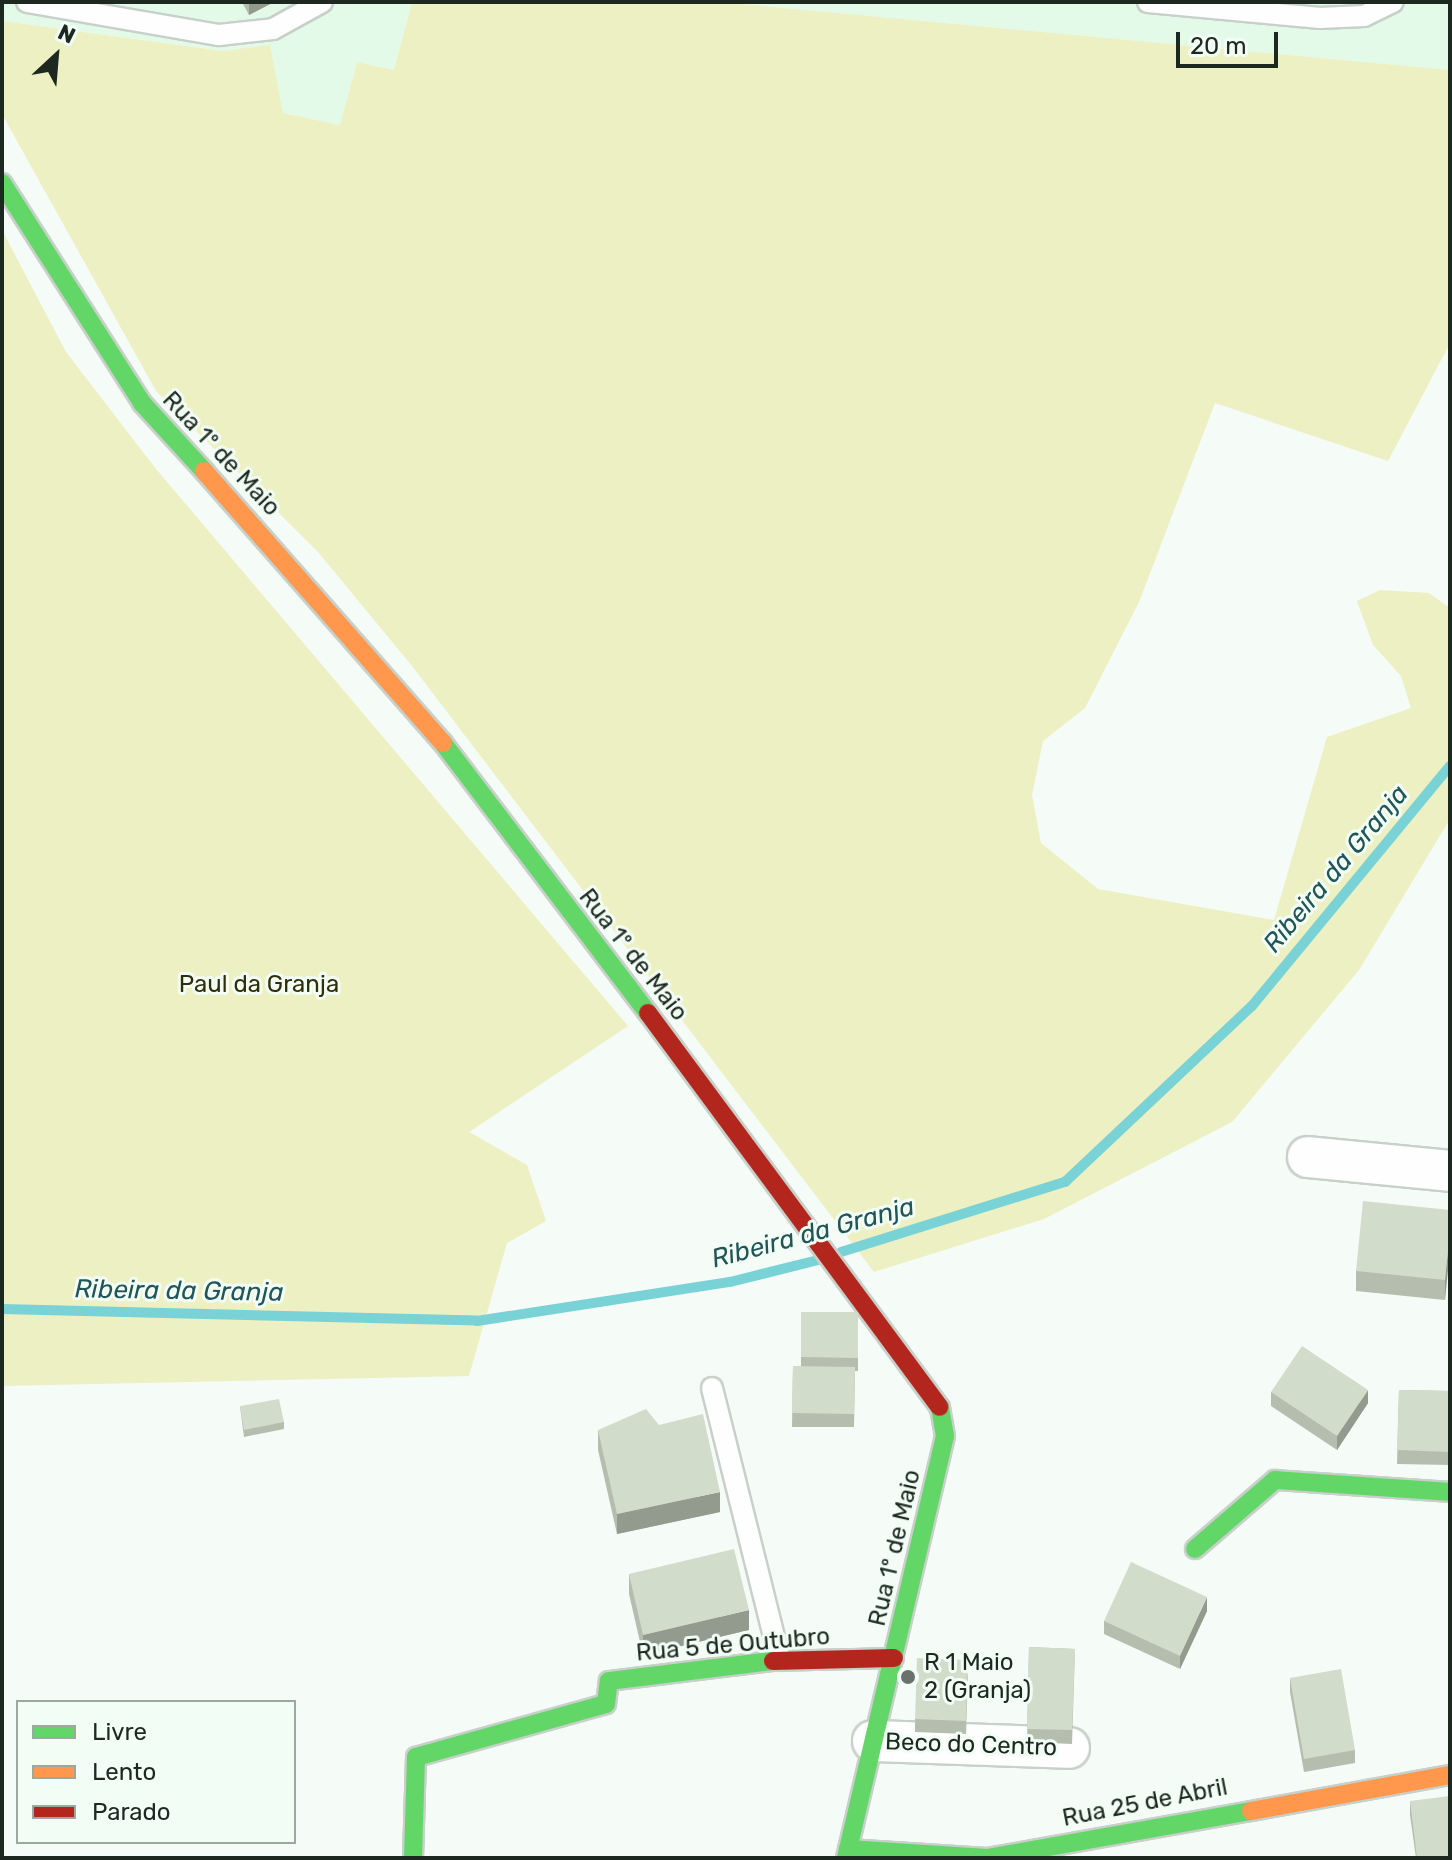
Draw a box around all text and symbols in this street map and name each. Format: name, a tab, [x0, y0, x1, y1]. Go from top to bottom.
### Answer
north arrow	[16, 16, 96, 96]
scale bar	[1180, 16, 1282, 66]
text: N	[54, 18, 80, 50]
text: 20 m	[1190, 32, 1247, 60]
street label: Rua 1º de Maio	[156, 386, 286, 522]
water label: Ribeira da Granja	[1257, 779, 1415, 959]
street label: Rua 1º de Maio	[573, 883, 693, 1027]
park label: Paul da Granja	[179, 971, 339, 999]
water label: Ribeira da Granja	[708, 1191, 918, 1275]
water label: Ribeira da Granja	[74, 1274, 284, 1308]
street label: Rua 1º de Maio	[863, 1467, 927, 1629]
street label: Rua 5 de Outubro	[635, 1622, 831, 1668]
place label: R 1 Maio 2 (Granja)	[924, 1649, 1031, 1705]
marker: R 1 Maio 2 (Granja)	[899, 1668, 917, 1686]
legend	[16, 1700, 296, 1844]
text: Livre	[92, 1718, 147, 1746]
street label: Beco do Centro	[884, 1728, 1058, 1762]
text: Lento	[92, 1758, 156, 1786]
street label: Rua 25 de Abril	[1060, 1773, 1230, 1833]
text: Parado	[92, 1798, 171, 1826]

